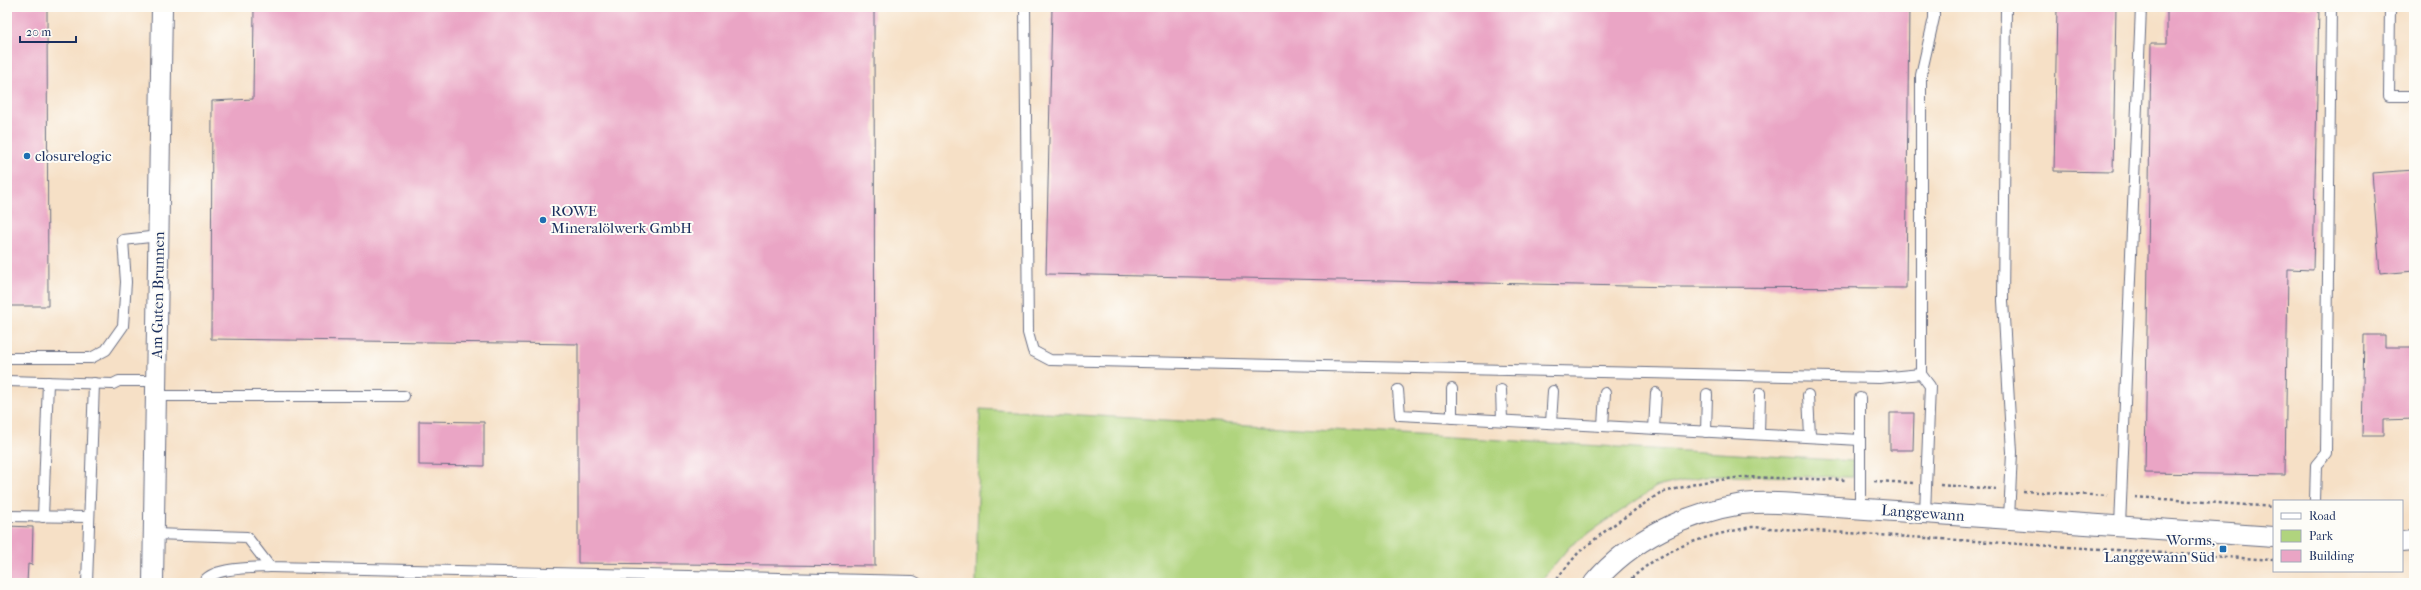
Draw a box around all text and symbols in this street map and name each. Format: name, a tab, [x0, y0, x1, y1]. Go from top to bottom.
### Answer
scale bar	[20, 18, 76, 44]
text: 20 m	[26, 25, 51, 39]
place label: closurelogic	[35, 147, 112, 165]
marker: closurelogic	[22, 151, 32, 161]
place label: ROWE Mineralölwerk GmbH	[551, 202, 692, 237]
marker: ROWE Mineralölwerk GmbH	[538, 215, 548, 225]
street label: Am Guten Brunnen	[148, 231, 168, 360]
legend	[2273, 500, 2403, 572]
street label: Langgewann	[1881, 501, 1966, 525]
text: Road	[2309, 509, 2336, 523]
text: Park	[2309, 529, 2334, 543]
place label: Worms, Langgewann Süd	[2104, 531, 2216, 566]
marker: Worms, Langgewann Süd	[2218, 544, 2228, 554]
text: Building	[2309, 549, 2354, 563]

